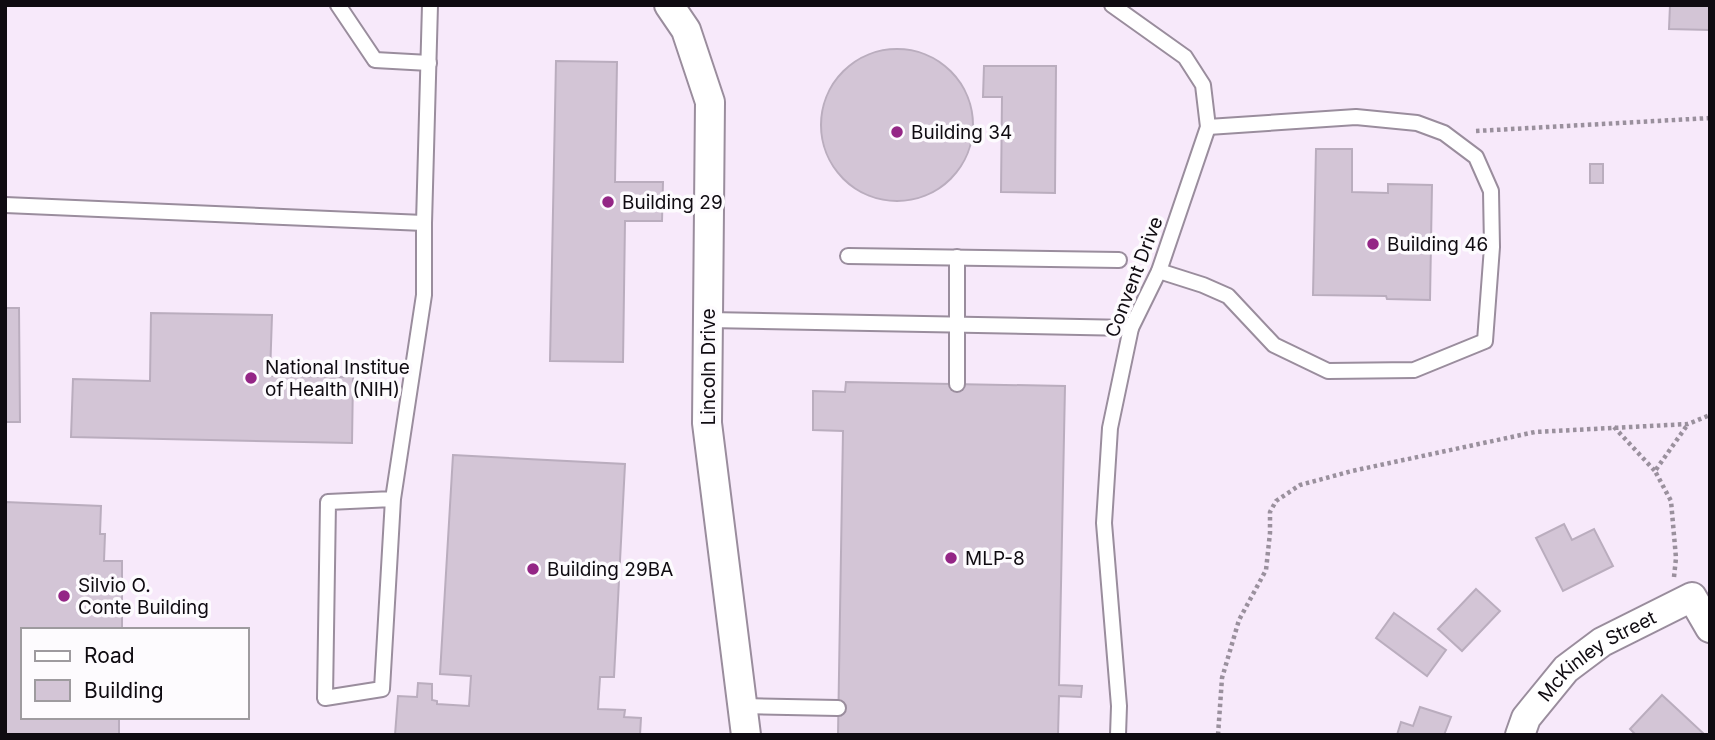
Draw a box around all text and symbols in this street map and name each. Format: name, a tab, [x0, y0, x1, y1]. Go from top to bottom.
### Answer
place label: Building 34	[911, 121, 1012, 144]
marker: Building 34	[889, 124, 905, 140]
place label: Building 29	[622, 191, 723, 214]
marker: Building 29	[600, 194, 616, 210]
street label: Convent Drive	[1100, 213, 1168, 341]
place label: Building 46	[1387, 233, 1488, 256]
marker: Building 46	[1365, 236, 1381, 252]
street label: Lincoln Drive	[697, 308, 720, 426]
place label: National Institue of Health (NIH)	[265, 356, 410, 401]
marker: National Institue of Health (NIH)	[243, 370, 259, 386]
place label: MLP-8	[965, 547, 1025, 570]
marker: MLP-8	[943, 550, 959, 566]
place label: Building 29BA	[547, 558, 673, 581]
marker: Building 29BA	[525, 561, 541, 577]
place label: Silvio O. Conte Building	[78, 574, 209, 619]
marker: Silvio O. Conte Building	[56, 588, 72, 604]
street label: McKinley Street	[1533, 605, 1660, 706]
legend	[21, 628, 248, 719]
text: Road	[84, 643, 135, 668]
text: Building	[84, 678, 164, 703]

